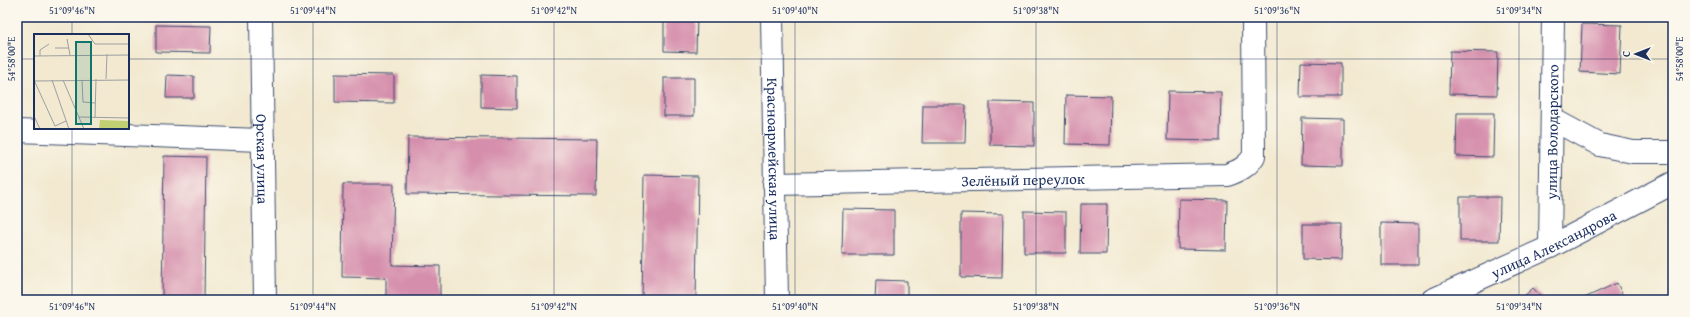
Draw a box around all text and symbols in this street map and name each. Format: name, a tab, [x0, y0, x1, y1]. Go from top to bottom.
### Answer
text: 51°09'46"N	[49, 3, 95, 18]
text: 51°09'44"N	[290, 3, 336, 18]
text: 51°09'42"N	[531, 3, 577, 18]
text: 51°09'40"N	[772, 3, 818, 18]
text: 51°09'38"N	[1013, 3, 1059, 18]
text: 51°09'36"N	[1254, 3, 1300, 18]
text: 51°09'34"N	[1496, 3, 1542, 18]
inset map	[34, 34, 129, 129]
north arrow	[1616, 34, 1656, 74]
text: 54°58'00"E	[4, 37, 19, 81]
text: 54°58'00"E	[1672, 37, 1687, 81]
text: С	[1618, 51, 1634, 57]
street label: улица Володарского	[1540, 64, 1563, 201]
street label: Красноармейская улица	[763, 78, 786, 241]
street label: Орская улица	[252, 114, 274, 205]
street label: Зелёный переулок	[961, 167, 1085, 191]
street label: улица Александрова	[1487, 204, 1620, 283]
text: 51°09'46"N	[49, 299, 95, 314]
text: 51°09'44"N	[290, 299, 336, 314]
text: 51°09'42"N	[531, 299, 577, 314]
text: 51°09'40"N	[772, 299, 818, 314]
text: 51°09'38"N	[1013, 299, 1059, 314]
text: 51°09'36"N	[1254, 299, 1300, 314]
text: 51°09'34"N	[1496, 299, 1542, 314]

